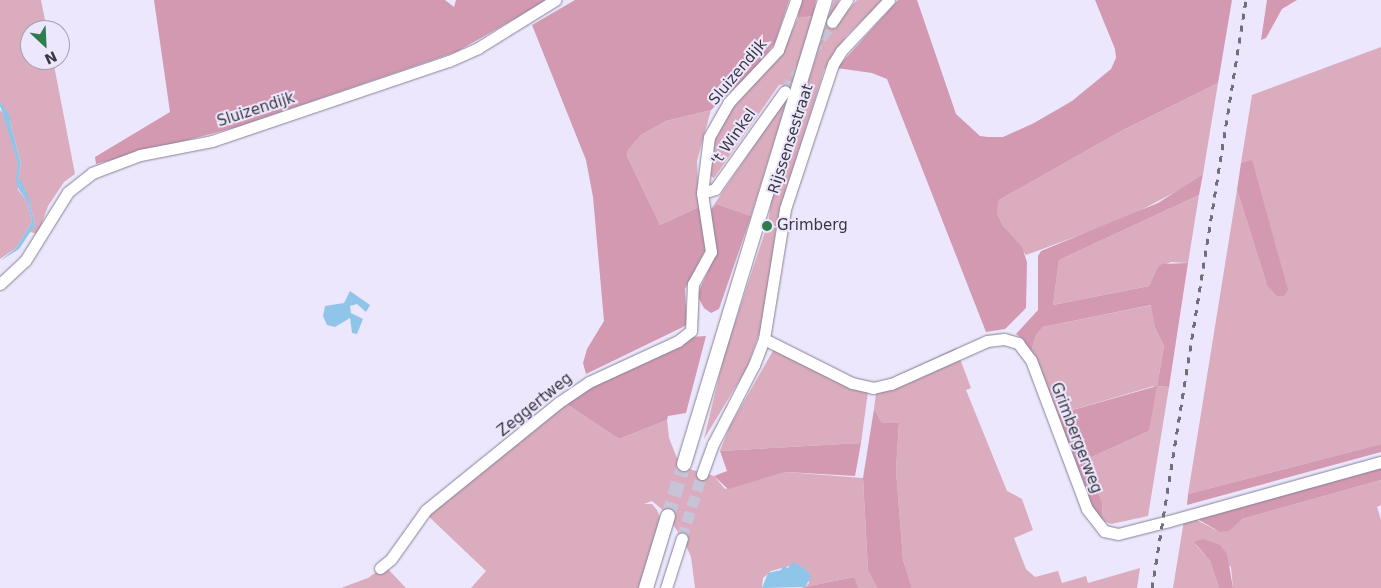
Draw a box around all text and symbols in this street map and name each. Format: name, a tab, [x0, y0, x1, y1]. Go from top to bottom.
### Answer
north arrow	[20, 20, 70, 70]
street label: Sluizendijk	[705, 35, 771, 109]
text: N	[42, 48, 60, 67]
street label: Rijssensestraat	[765, 82, 817, 196]
street label: Sluizendijk	[215, 89, 297, 131]
street label: 't Winkel	[708, 105, 760, 169]
place label: Grimberg	[777, 217, 848, 235]
marker: Grimberg	[761, 220, 773, 232]
street label: Zeggertweg	[494, 369, 576, 441]
street label: Grimbergerweg	[1047, 380, 1105, 496]

